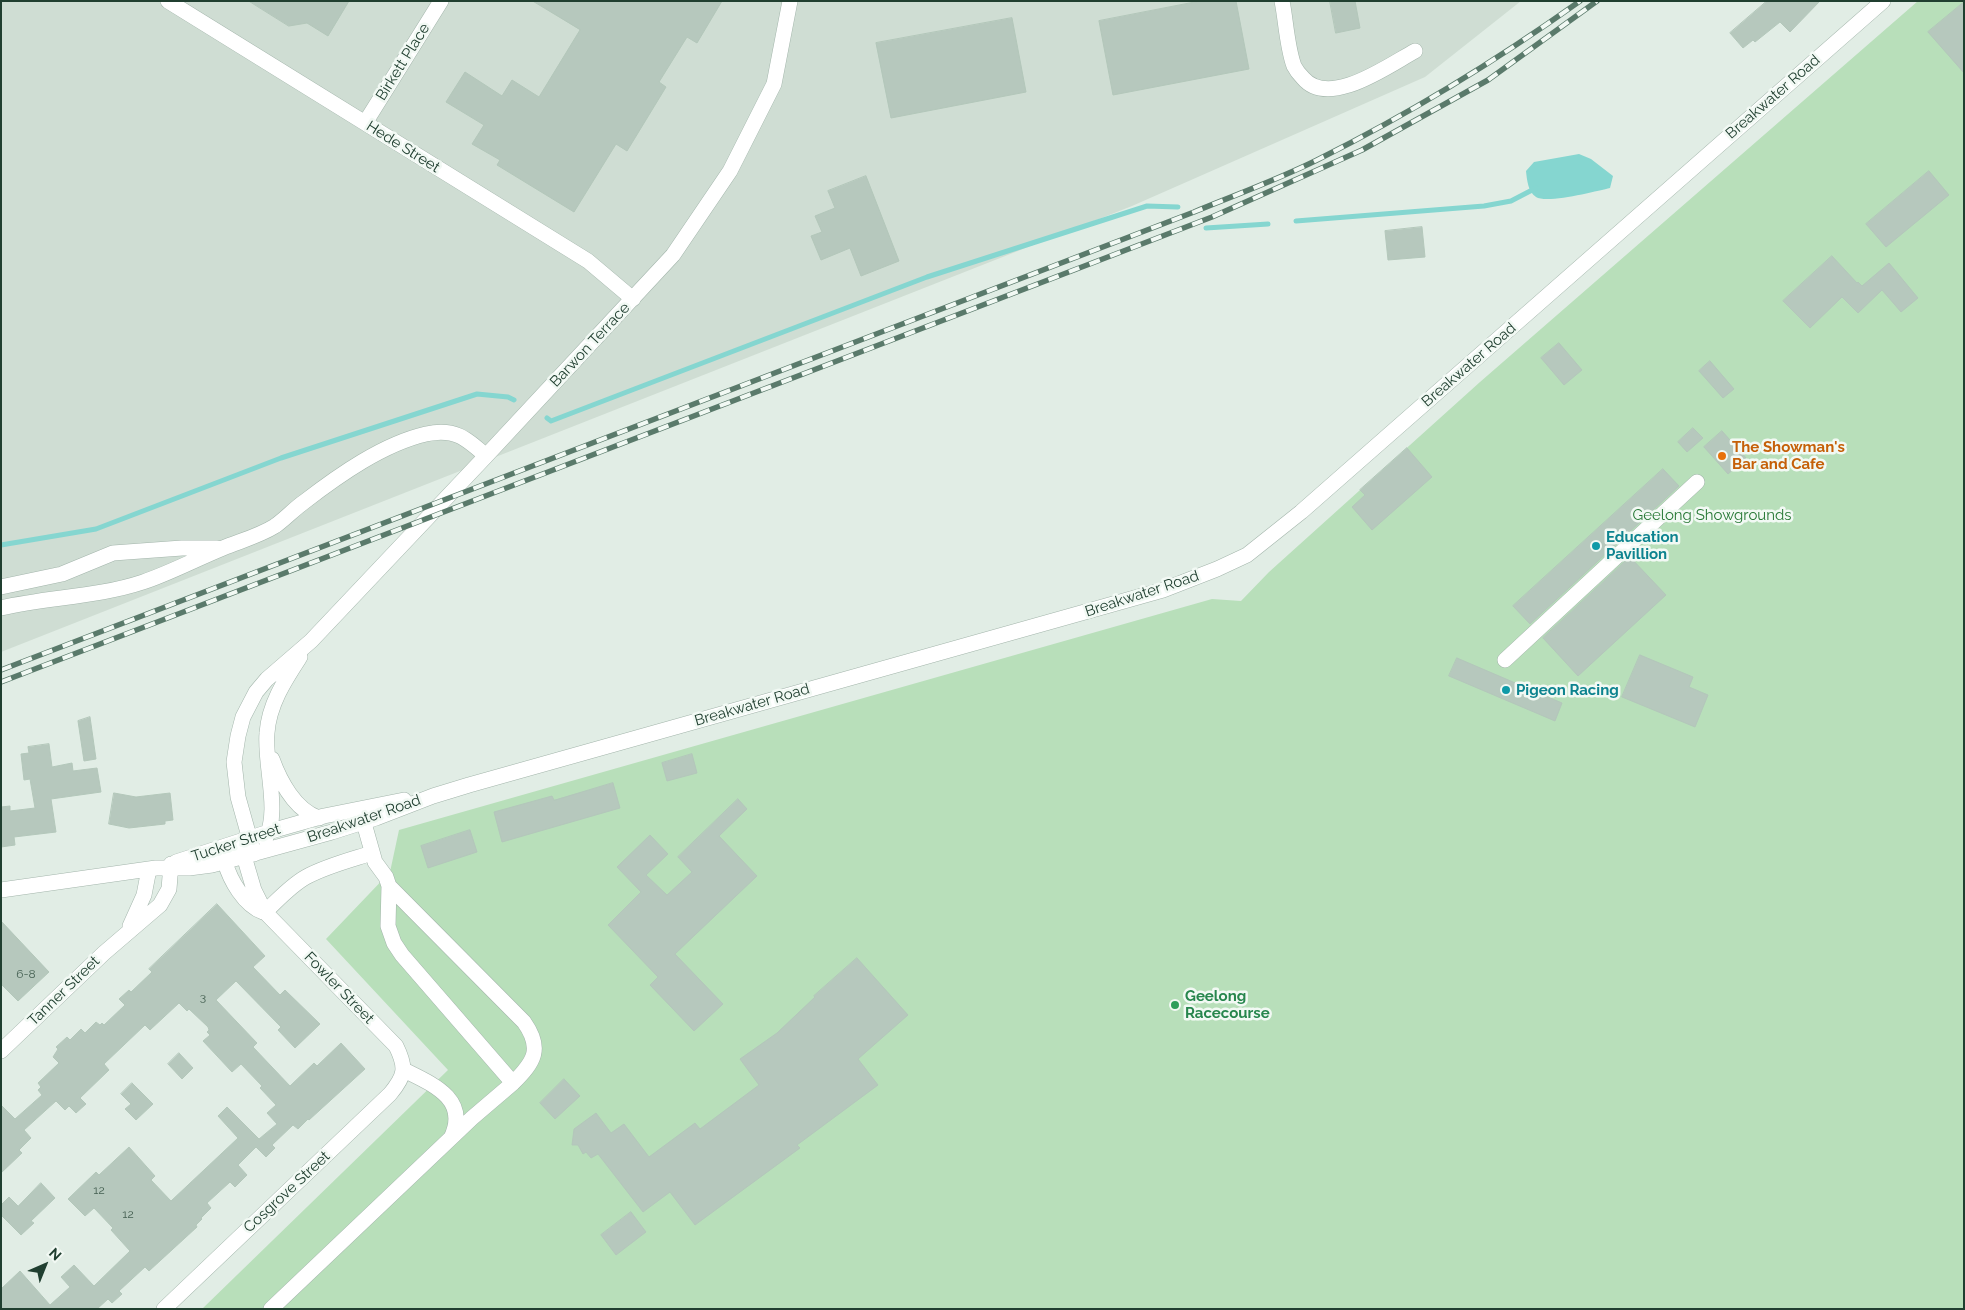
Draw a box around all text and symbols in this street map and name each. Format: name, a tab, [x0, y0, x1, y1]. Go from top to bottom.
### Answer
street label: Birkett Place	[372, 20, 434, 104]
street label: Breakwater Road	[1722, 51, 1824, 143]
street label: Hede Street	[363, 117, 443, 177]
street label: Barwon Terrace	[546, 299, 634, 391]
street label: Breakwater Road	[1418, 319, 1520, 411]
place label: The Showman's Bar and Cafe	[1732, 438, 1845, 473]
marker: The Showman's Bar and Cafe	[1716, 450, 1728, 462]
park label: Geelong Showgrounds	[1632, 506, 1792, 524]
place label: Education Pavillion	[1606, 528, 1679, 563]
marker: Education Pavillion	[1590, 540, 1602, 552]
street label: Breakwater Road	[1083, 567, 1201, 621]
street label: Breakwater Road	[692, 680, 812, 730]
place label: Pigeon Racing	[1516, 681, 1619, 699]
marker: Pigeon Racing	[1500, 684, 1512, 696]
street label: Breakwater Road	[305, 791, 423, 847]
street label: Tucker Street	[189, 820, 283, 866]
street label: Fowler Street	[300, 948, 378, 1028]
street label: Tanner Street	[24, 952, 104, 1030]
house number: 6-8	[16, 967, 36, 981]
place label: Geelong Racecourse	[1185, 987, 1270, 1022]
house number: 3	[200, 990, 206, 1004]
marker: Geelong Racecourse	[1169, 999, 1181, 1011]
street label: Cosgrove Street	[240, 1147, 334, 1237]
house number: 12	[93, 1183, 105, 1197]
house number: 12	[122, 1207, 134, 1221]
north arrow	[20, 1240, 70, 1290]
text: N	[46, 1245, 65, 1264]

